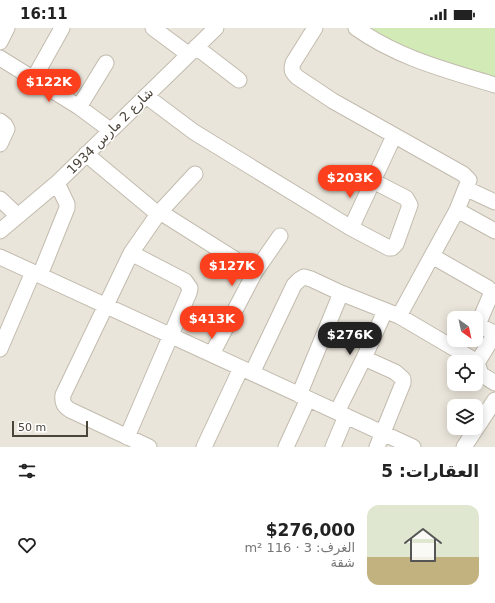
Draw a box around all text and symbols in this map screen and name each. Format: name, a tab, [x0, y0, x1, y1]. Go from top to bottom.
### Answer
text: 16:11	[20, 5, 68, 23]
pin: $122K	[21, 69, 77, 103]
text: $122K	[26, 74, 72, 89]
street label: شارع 2 مارس 1934	[64, 85, 157, 178]
pin: $203K	[322, 165, 378, 199]
text: $203K	[327, 170, 373, 185]
pin: $127K	[204, 253, 260, 287]
text: $127K	[209, 258, 255, 273]
pin: $413K	[184, 306, 240, 340]
text: $413K	[189, 311, 235, 326]
north arrow	[447, 311, 483, 347]
map controls	[447, 311, 483, 435]
pin: $276K	[322, 322, 378, 356]
text: $276K	[327, 327, 373, 342]
button: locate	[447, 355, 483, 391]
button: layers	[447, 399, 483, 435]
scale bar	[12, 419, 88, 438]
text: 50 m	[18, 421, 46, 434]
icon: filters	[16, 460, 38, 482]
text: العقارات: 5	[381, 461, 479, 481]
text: $276,000	[266, 520, 355, 540]
icon: home	[399, 521, 447, 569]
icon: heart	[16, 534, 38, 556]
text: الغرف: 3 · 116 m²	[244, 540, 355, 555]
text: شقة	[331, 555, 355, 570]

